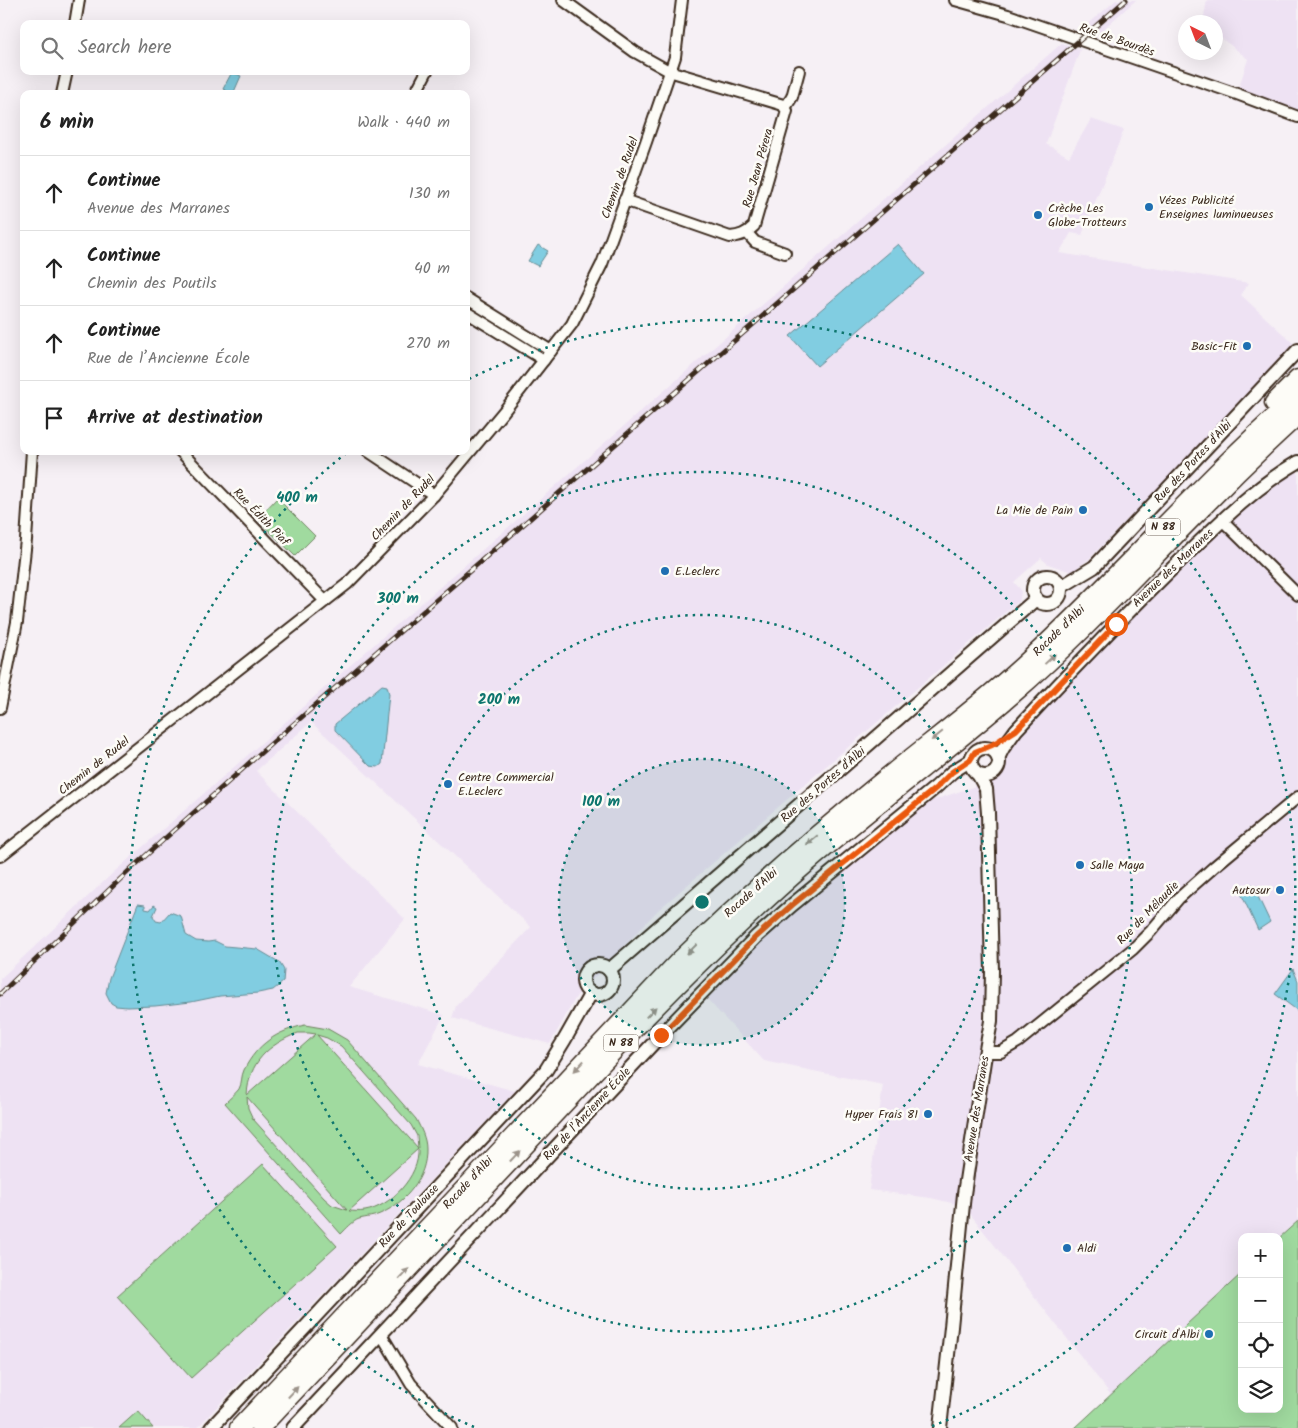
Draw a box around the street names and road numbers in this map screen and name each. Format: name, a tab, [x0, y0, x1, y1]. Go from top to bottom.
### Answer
street label: Rue de Bourdès	[1077, 18, 1157, 62]
street label: Rue Jean Pérera	[738, 126, 778, 210]
street label: Chemin de Rudel	[596, 134, 644, 222]
street label: Rue des Portes d'Albi	[1149, 415, 1237, 508]
street label: Chemin de Rudel	[366, 470, 440, 546]
street label: Rue Édith Piaf	[228, 484, 295, 551]
road number: N 88	[1146, 518, 1180, 536]
street label: Avenue des Marranes	[1128, 524, 1218, 612]
street label: Rocade d'Albi	[1028, 600, 1090, 661]
street label: Chemin de Rudel	[54, 732, 134, 800]
street label: Rue des Portes d'Albi	[776, 742, 871, 827]
street label: Rocade d'Albi	[720, 863, 783, 922]
street label: Rue de Mélaudie	[1113, 876, 1184, 949]
road number: N 88	[604, 1034, 638, 1052]
street label: Avenue des Marranes	[959, 1055, 995, 1163]
street label: Rue de l’Ancienne École	[538, 1062, 636, 1165]
street label: Rocade d'Albi	[438, 1151, 498, 1214]
street label: Rue de Toulouse	[374, 1179, 444, 1252]

